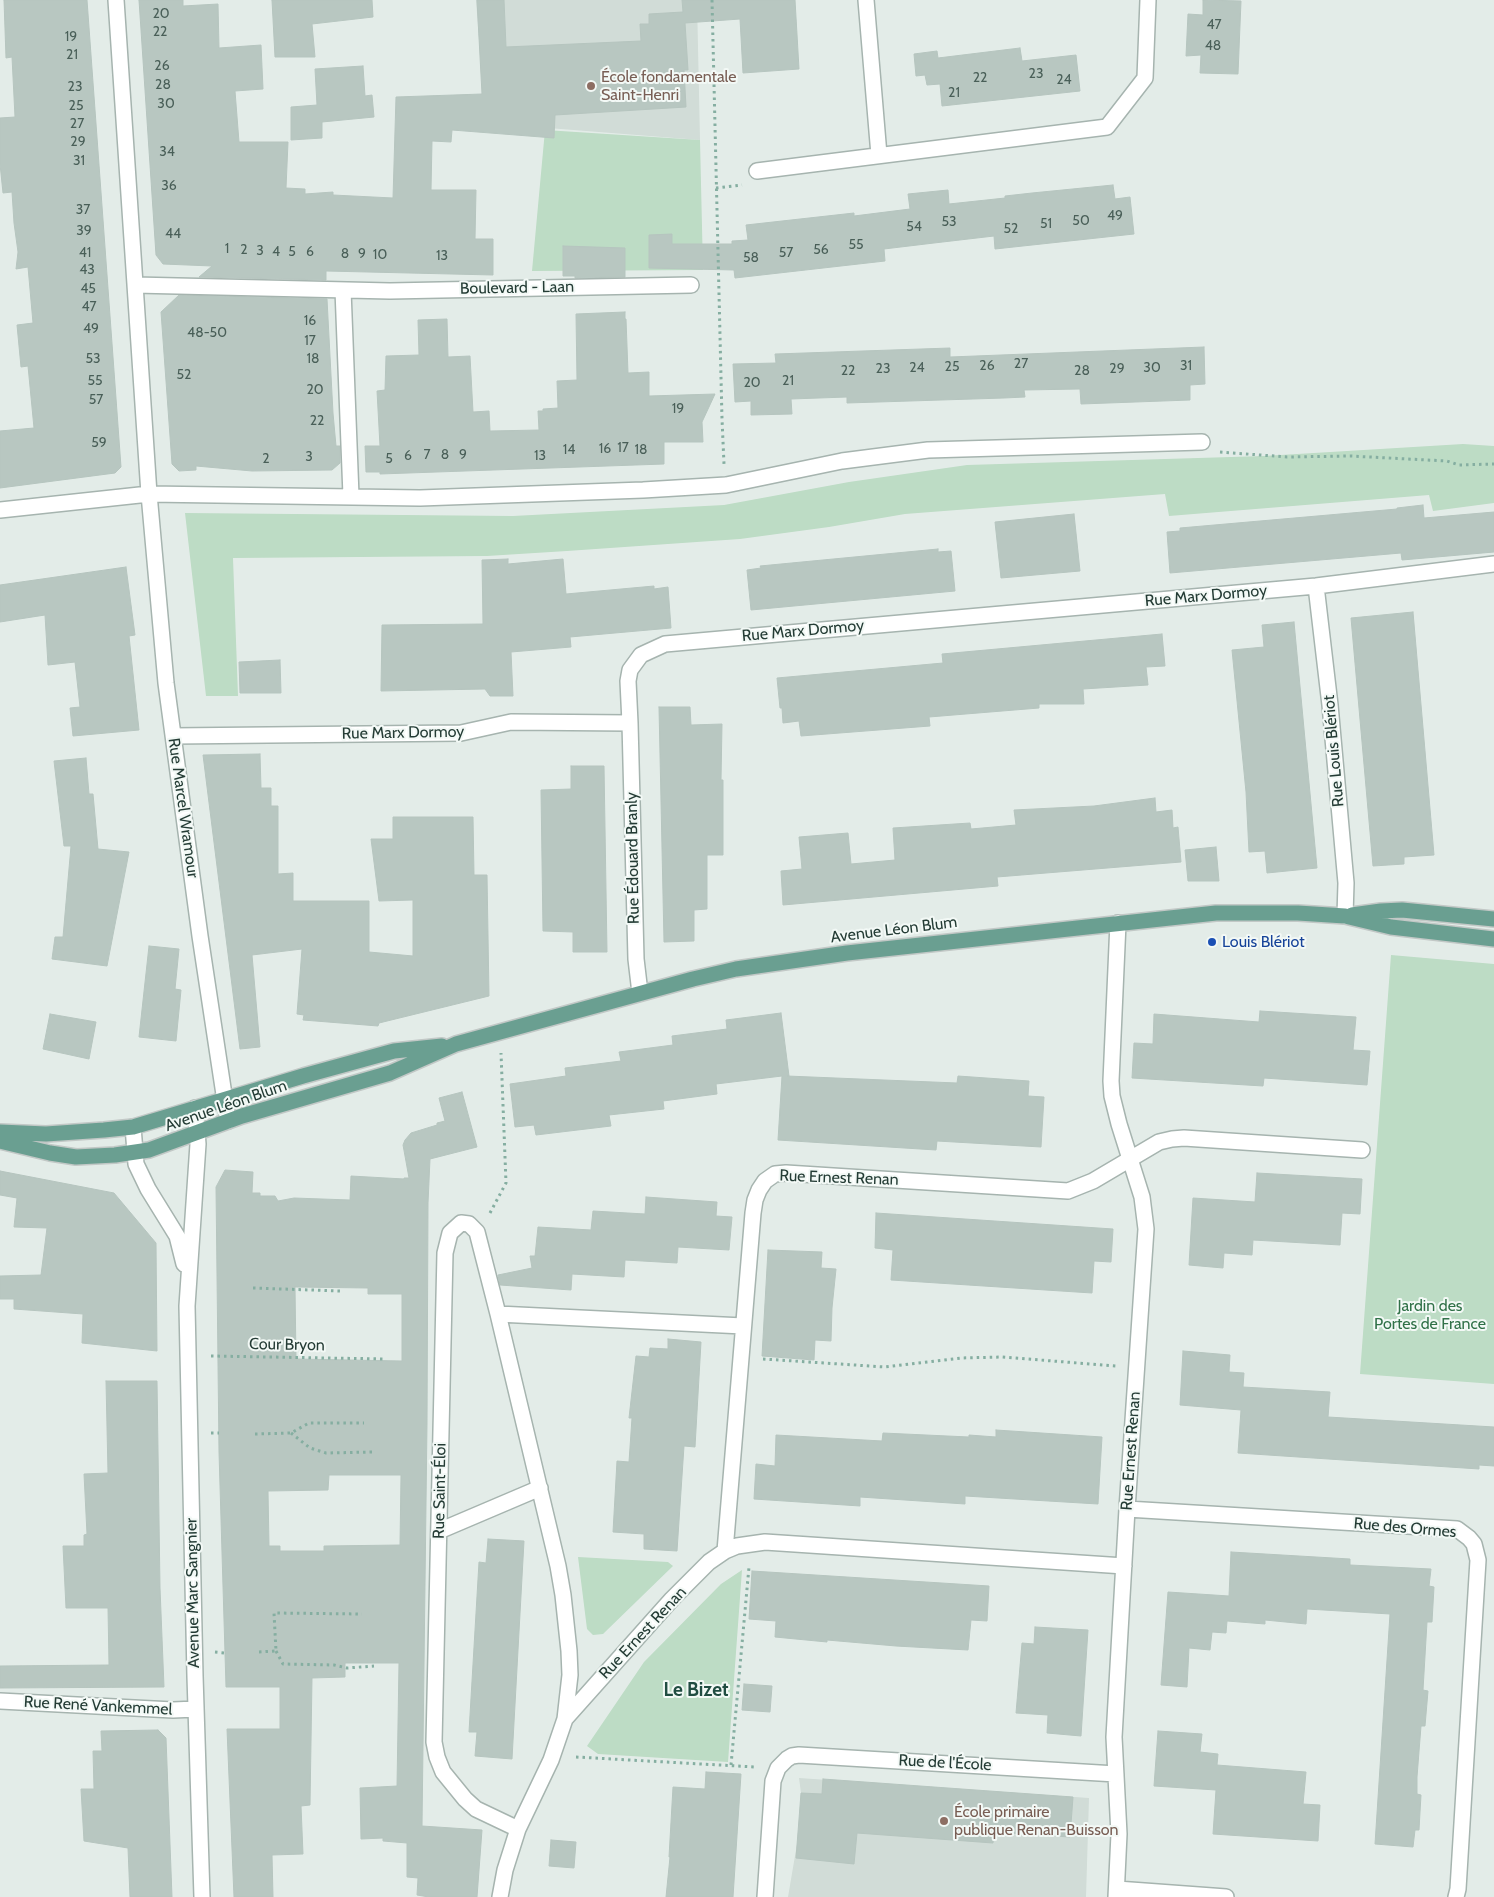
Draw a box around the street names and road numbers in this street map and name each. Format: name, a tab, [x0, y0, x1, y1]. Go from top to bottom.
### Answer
street label: Boulevard - Laan	[460, 277, 574, 299]
street label: Rue Marx Dormoy	[1144, 581, 1268, 611]
street label: Rue Marx Dormoy	[741, 616, 865, 646]
street label: Rue Louis Blériot	[1320, 694, 1348, 808]
street label: Rue Marx Dormoy	[342, 722, 464, 744]
street label: Rue Marcel Wramour	[164, 737, 202, 879]
street label: Rue Édouard Branly	[622, 792, 644, 924]
street label: Avenue Léon Blum	[830, 913, 958, 947]
street label: Avenue Léon Blum	[163, 1076, 289, 1136]
street label: Rue Ernest Renan	[779, 1166, 899, 1190]
street label: Cour Bryon	[249, 1335, 325, 1355]
street label: Rue Ernest Renan	[1117, 1391, 1145, 1511]
street label: Rue Saint-Éloi	[430, 1443, 450, 1539]
street label: Rue des Ormes	[1353, 1514, 1457, 1542]
street label: Avenue Marc Sangnier	[182, 1518, 204, 1668]
street label: Rue Ernest Renan	[595, 1583, 691, 1683]
street label: Rue René Vankemmel	[23, 1693, 173, 1719]
street label: Rue de l'École	[898, 1751, 992, 1775]

